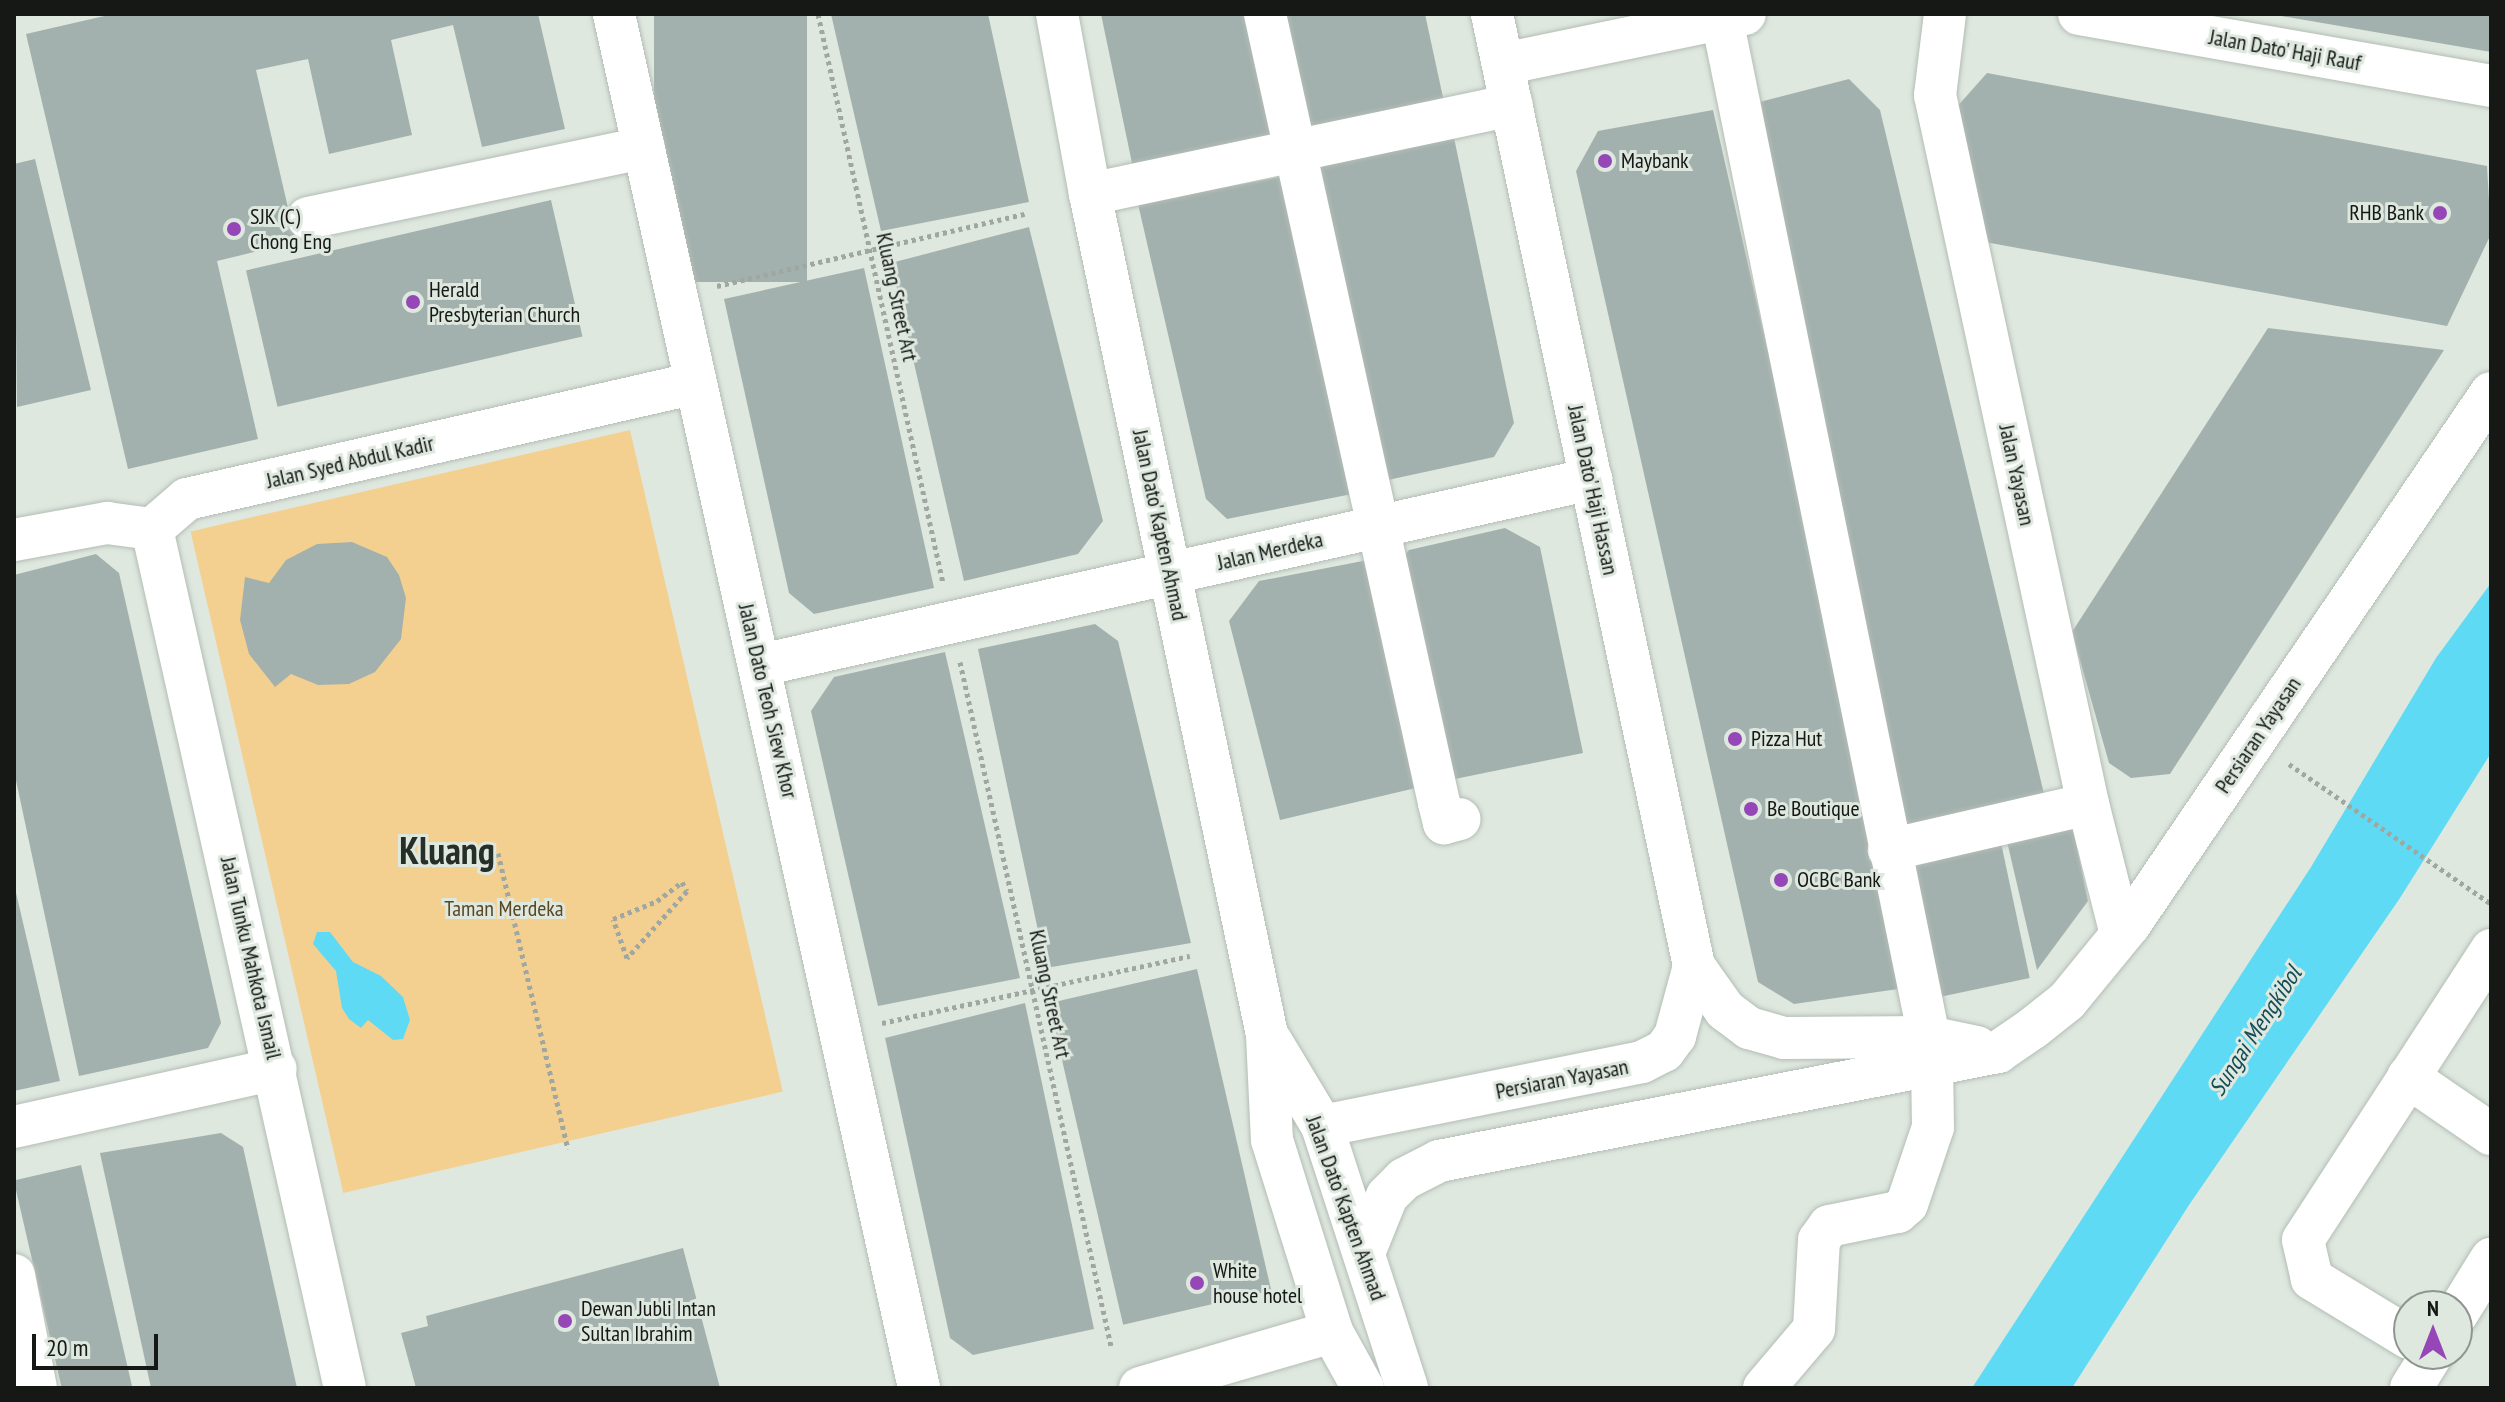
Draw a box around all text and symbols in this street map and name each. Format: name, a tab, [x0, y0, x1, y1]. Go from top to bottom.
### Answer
street label: Jalan Dato' Haji Rauf	[2206, 24, 2364, 76]
place label: Maybank	[1621, 148, 1689, 174]
marker: Maybank	[1596, 152, 1614, 170]
place label: RHB Bank	[2349, 200, 2424, 226]
place label: SJK (C) Chong Eng	[250, 203, 332, 254]
marker: RHB Bank	[2431, 204, 2449, 222]
marker: SJK (C) Chong Eng	[225, 220, 243, 238]
street label: Kluang Street Art	[870, 230, 924, 364]
place label: Herald Presbyterian Church	[429, 276, 580, 328]
marker: Herald Presbyterian Church	[404, 293, 422, 311]
street label: Jalan Dato' Haji Hassan	[1562, 402, 1624, 578]
street label: Jalan Yayasan	[1993, 422, 2041, 528]
street label: Jalan Dato' Kapten Ahmad	[1127, 426, 1193, 624]
street label: Jalan Syed Abdul Kadir	[263, 430, 437, 494]
street label: Jalan Merdeka	[1215, 526, 1325, 576]
street label: Jalan Dato Teoh Siew Khor	[733, 601, 803, 801]
street label: Persiaran Yayasan	[2209, 672, 2307, 798]
place label: Pizza Hut	[1751, 726, 1822, 752]
marker: Pizza Hut	[1726, 730, 1744, 748]
place label: Be Boutique	[1767, 796, 1859, 822]
marker: Be Boutique	[1742, 800, 1760, 818]
district label: Kluang	[399, 827, 495, 873]
street label: Jalan Tunku Mahkota Ismail	[215, 854, 287, 1062]
place label: OCBC Bank	[1797, 867, 1882, 893]
marker: OCBC Bank	[1772, 871, 1790, 889]
park label: Taman Merdeka	[444, 896, 564, 922]
street label: Kluang Street Art	[1023, 927, 1077, 1061]
water label: Sungai Mengkibol	[2202, 961, 2308, 1101]
street label: Persiaran Yayasan	[1493, 1053, 1631, 1105]
street label: Jalan Dato' Kapten Ahmad	[1300, 1111, 1392, 1305]
place label: White house hotel	[1213, 1257, 1302, 1308]
marker: White house hotel	[1188, 1274, 1206, 1292]
north arrow	[2393, 1290, 2473, 1370]
text: N	[2427, 1294, 2439, 1322]
place label: Dewan Jubli Intan Sultan Ibrahim	[581, 1295, 716, 1346]
marker: Dewan Jubli Intan Sultan Ibrahim	[556, 1312, 574, 1330]
scale bar	[36, 1318, 162, 1368]
text: 20 m	[46, 1332, 88, 1363]

